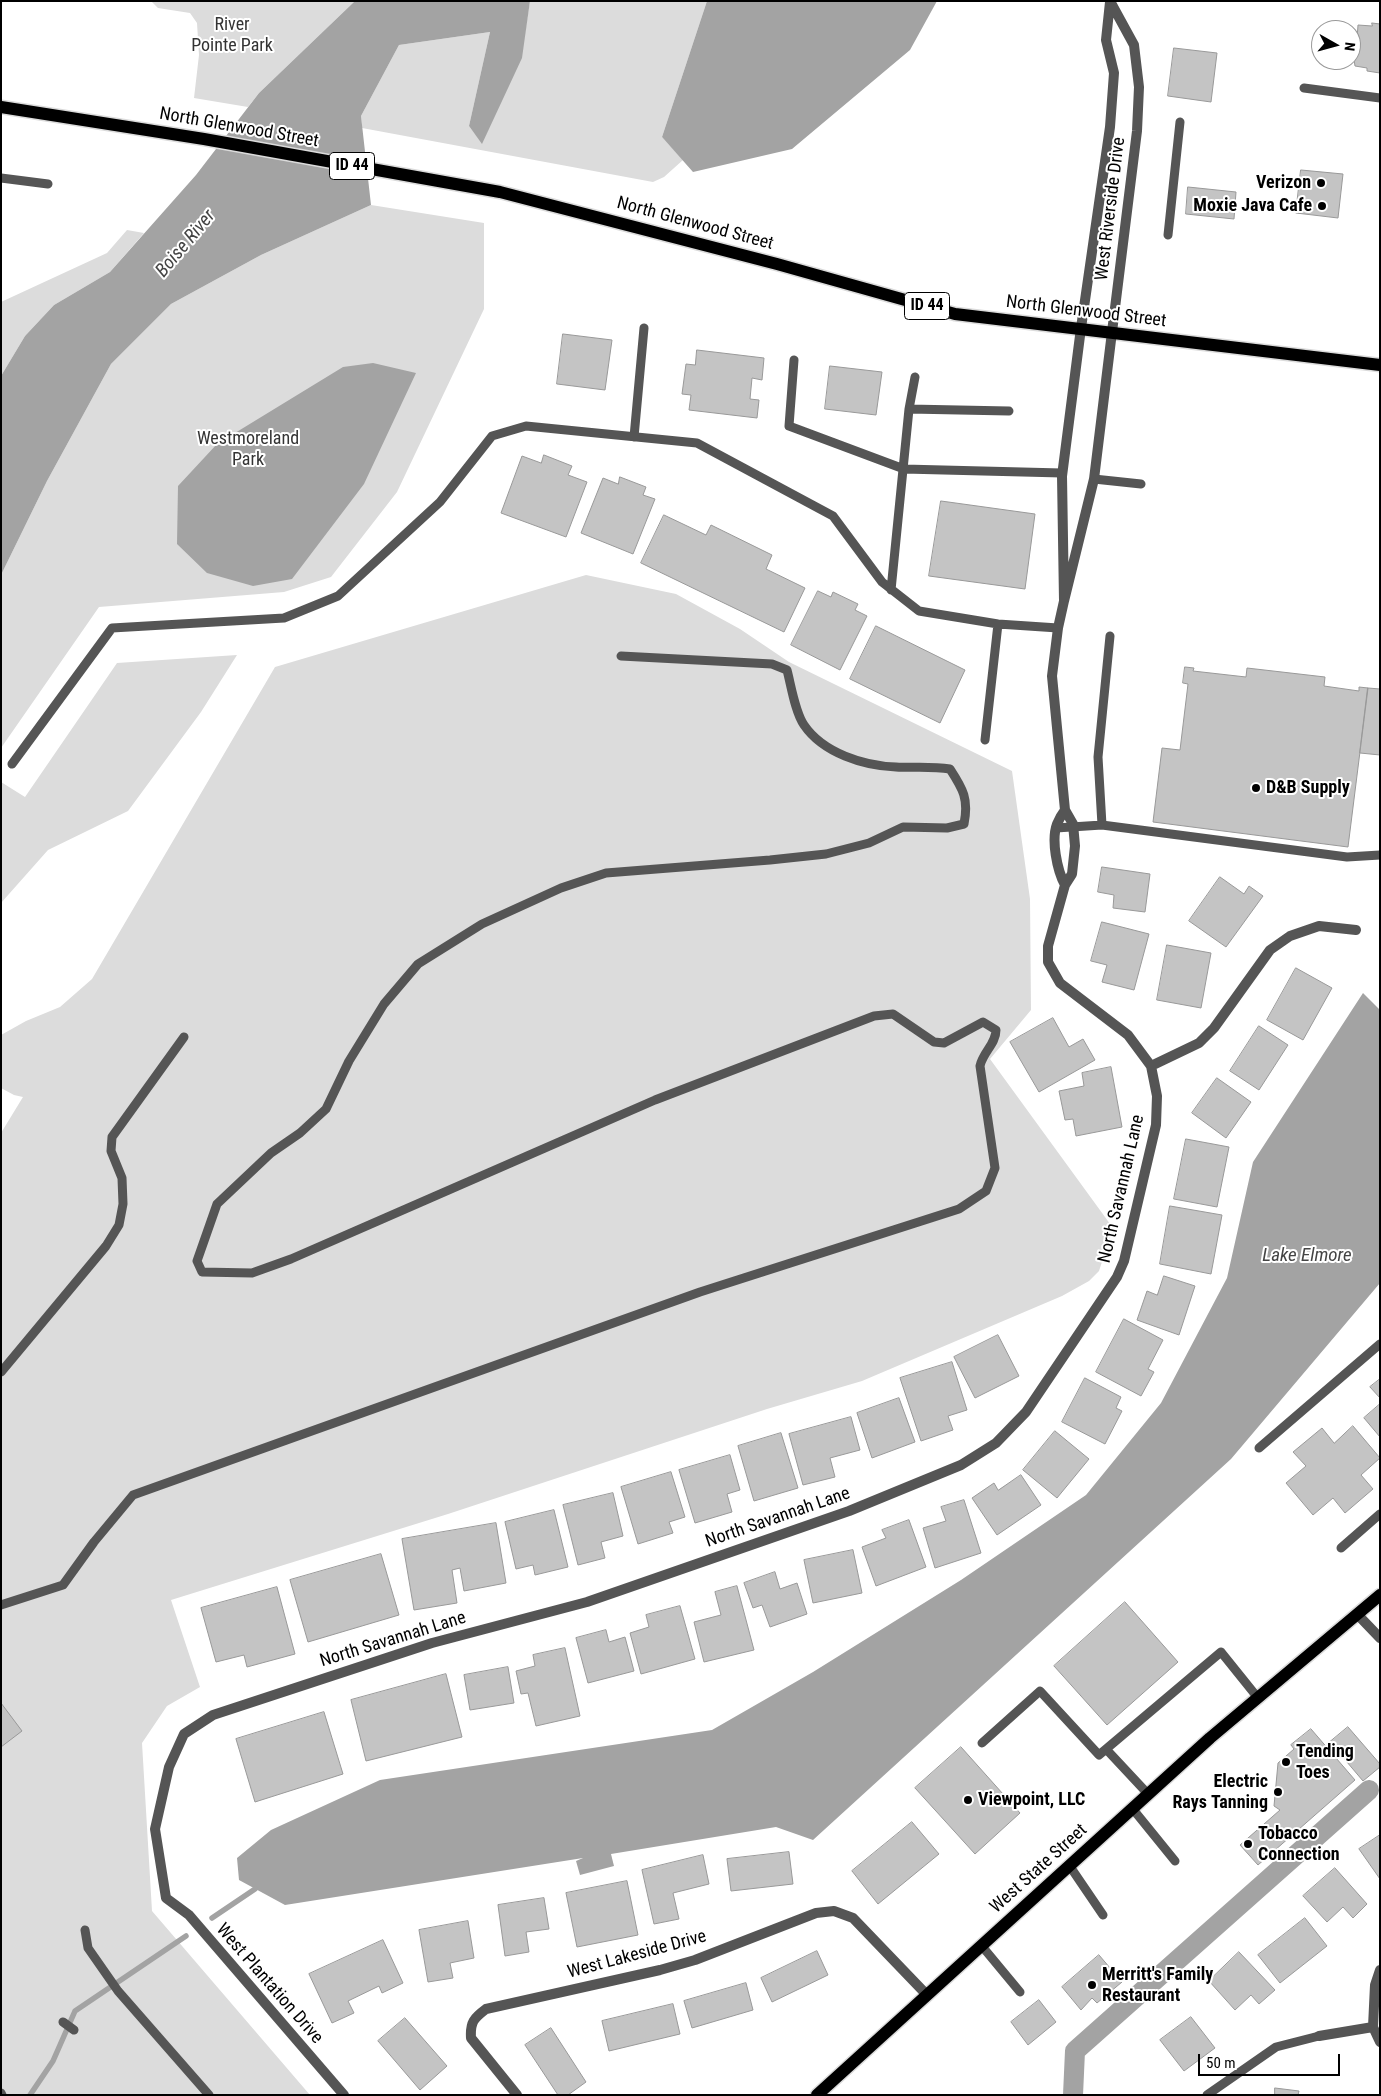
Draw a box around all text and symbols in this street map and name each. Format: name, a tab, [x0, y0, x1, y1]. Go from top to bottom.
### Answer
park label: River Pointe Park	[191, 14, 273, 56]
north arrow	[1311, 20, 1361, 70]
text: N	[1341, 41, 1358, 52]
street label: North Glenwood Street	[158, 103, 320, 153]
street label: West Riverside Drive	[1091, 136, 1131, 282]
road number: ID 44	[330, 153, 374, 180]
place label: Verizon	[1256, 172, 1311, 194]
marker: Verizon	[1315, 177, 1327, 189]
street label: North Glenwood Street	[614, 193, 776, 255]
place label: Moxie Java Cafe	[1193, 195, 1312, 217]
marker: Moxie Java Cafe	[1316, 200, 1328, 212]
water label: Boise River	[151, 206, 221, 282]
street label: North Glenwood Street	[1005, 291, 1167, 333]
road number: ID 44	[904, 292, 950, 320]
park label: Westmoreland Park	[197, 428, 299, 470]
place label: D&B Supply	[1266, 777, 1350, 799]
marker: D&B Supply	[1250, 782, 1262, 794]
street label: North Savannah Lane	[1094, 1113, 1150, 1265]
water label: Lake Elmore	[1262, 1245, 1352, 1267]
street label: North Savannah Lane	[703, 1483, 853, 1553]
street label: North Savannah Lane	[317, 1608, 469, 1672]
place label: Tending Toes	[1296, 1741, 1354, 1784]
marker: Tending Toes	[1280, 1756, 1292, 1768]
place label: Electric Rays Tanning	[1172, 1771, 1268, 1814]
marker: Electric Rays Tanning	[1272, 1786, 1284, 1798]
place label: Viewpoint, LLC	[978, 1789, 1085, 1811]
marker: Viewpoint, LLC	[962, 1794, 974, 1806]
street label: West State Street	[986, 1820, 1092, 1918]
place label: Tobacco Connection	[1258, 1823, 1340, 1866]
marker: Tobacco Connection	[1242, 1838, 1254, 1850]
street label: West Plantation Drive	[211, 1919, 327, 2049]
street label: West Lakeside Drive	[565, 1926, 709, 1984]
place label: Merritt's Family Restaurant	[1102, 1964, 1213, 2006]
marker: Merritt's Family Restaurant	[1086, 1979, 1098, 1991]
scale bar	[1201, 2044, 1344, 2076]
text: 50 m	[1206, 2054, 1236, 2072]

